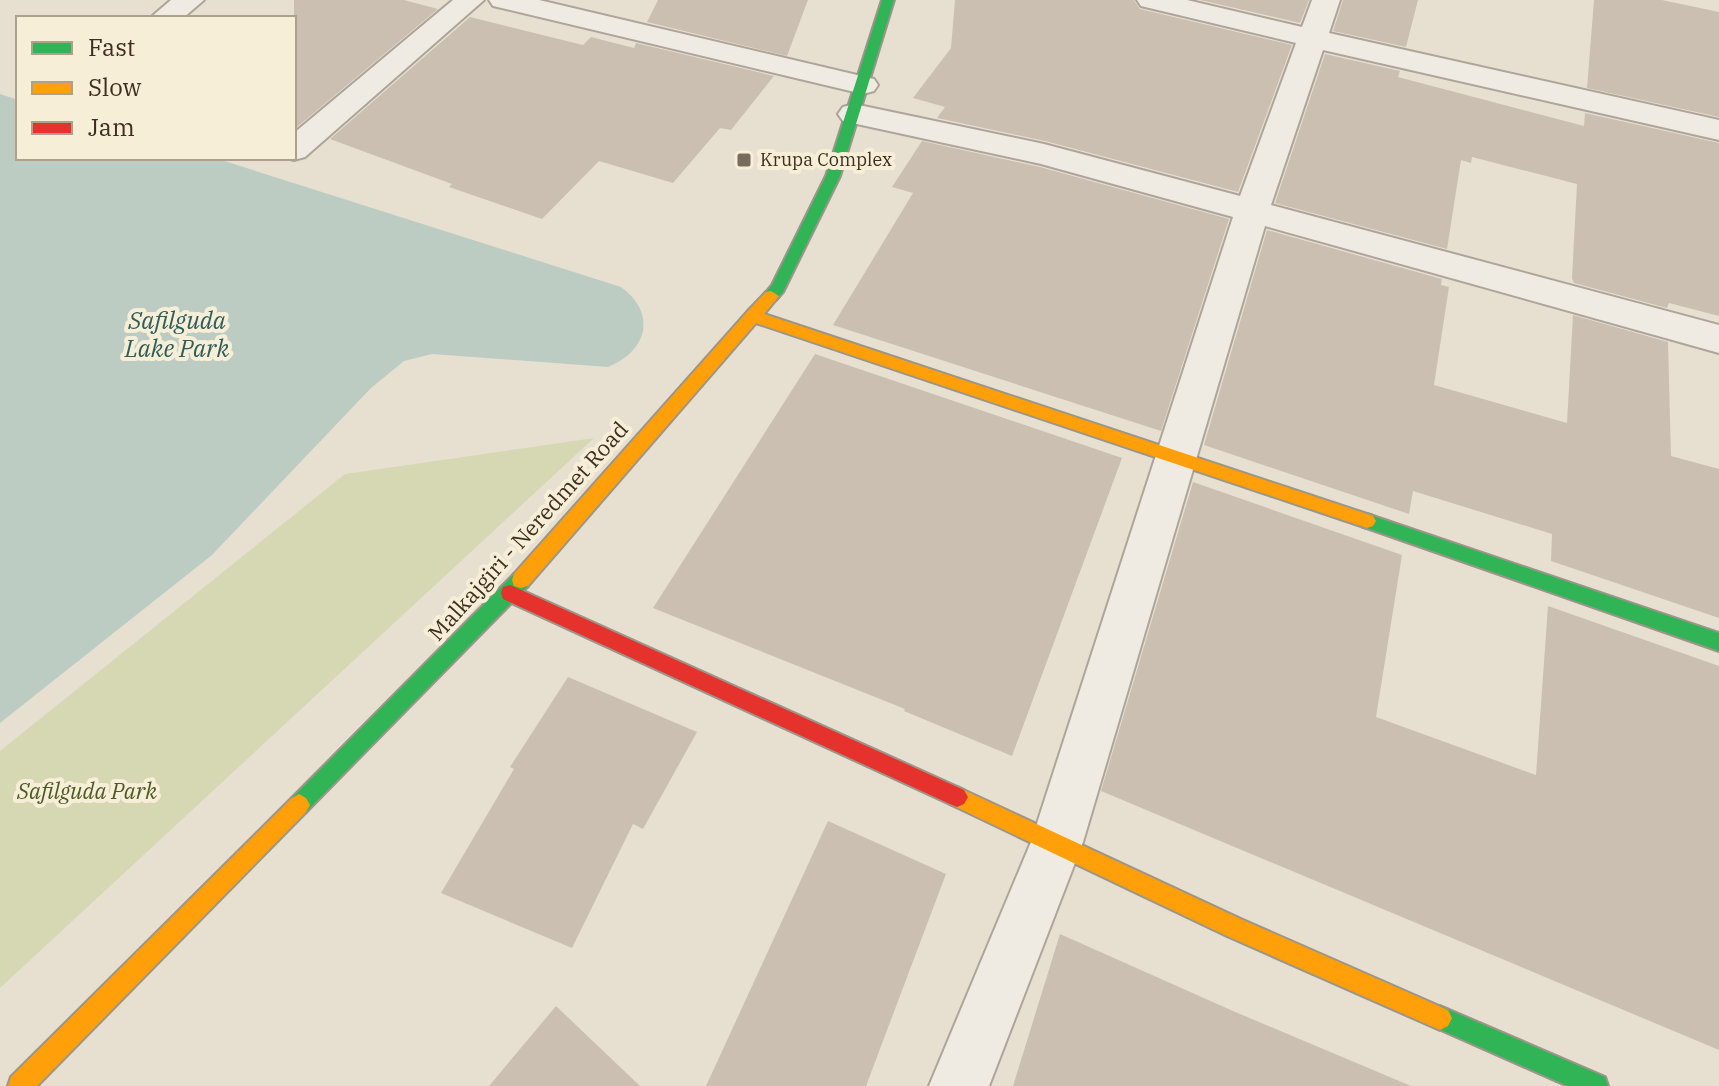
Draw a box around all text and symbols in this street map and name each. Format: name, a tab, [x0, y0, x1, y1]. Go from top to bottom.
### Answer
legend	[16, 16, 296, 160]
text: Fast	[88, 31, 135, 63]
text: Slow	[88, 71, 142, 103]
text: Jam	[88, 111, 135, 143]
place label: Krupa Complex	[760, 148, 892, 171]
marker: Krupa Complex	[735, 151, 753, 169]
water label: Safilguda Lake Park	[124, 304, 230, 364]
street label: Malkajgiri - Neredmet Road	[421, 415, 634, 647]
park label: Safilguda Park	[16, 776, 157, 805]

